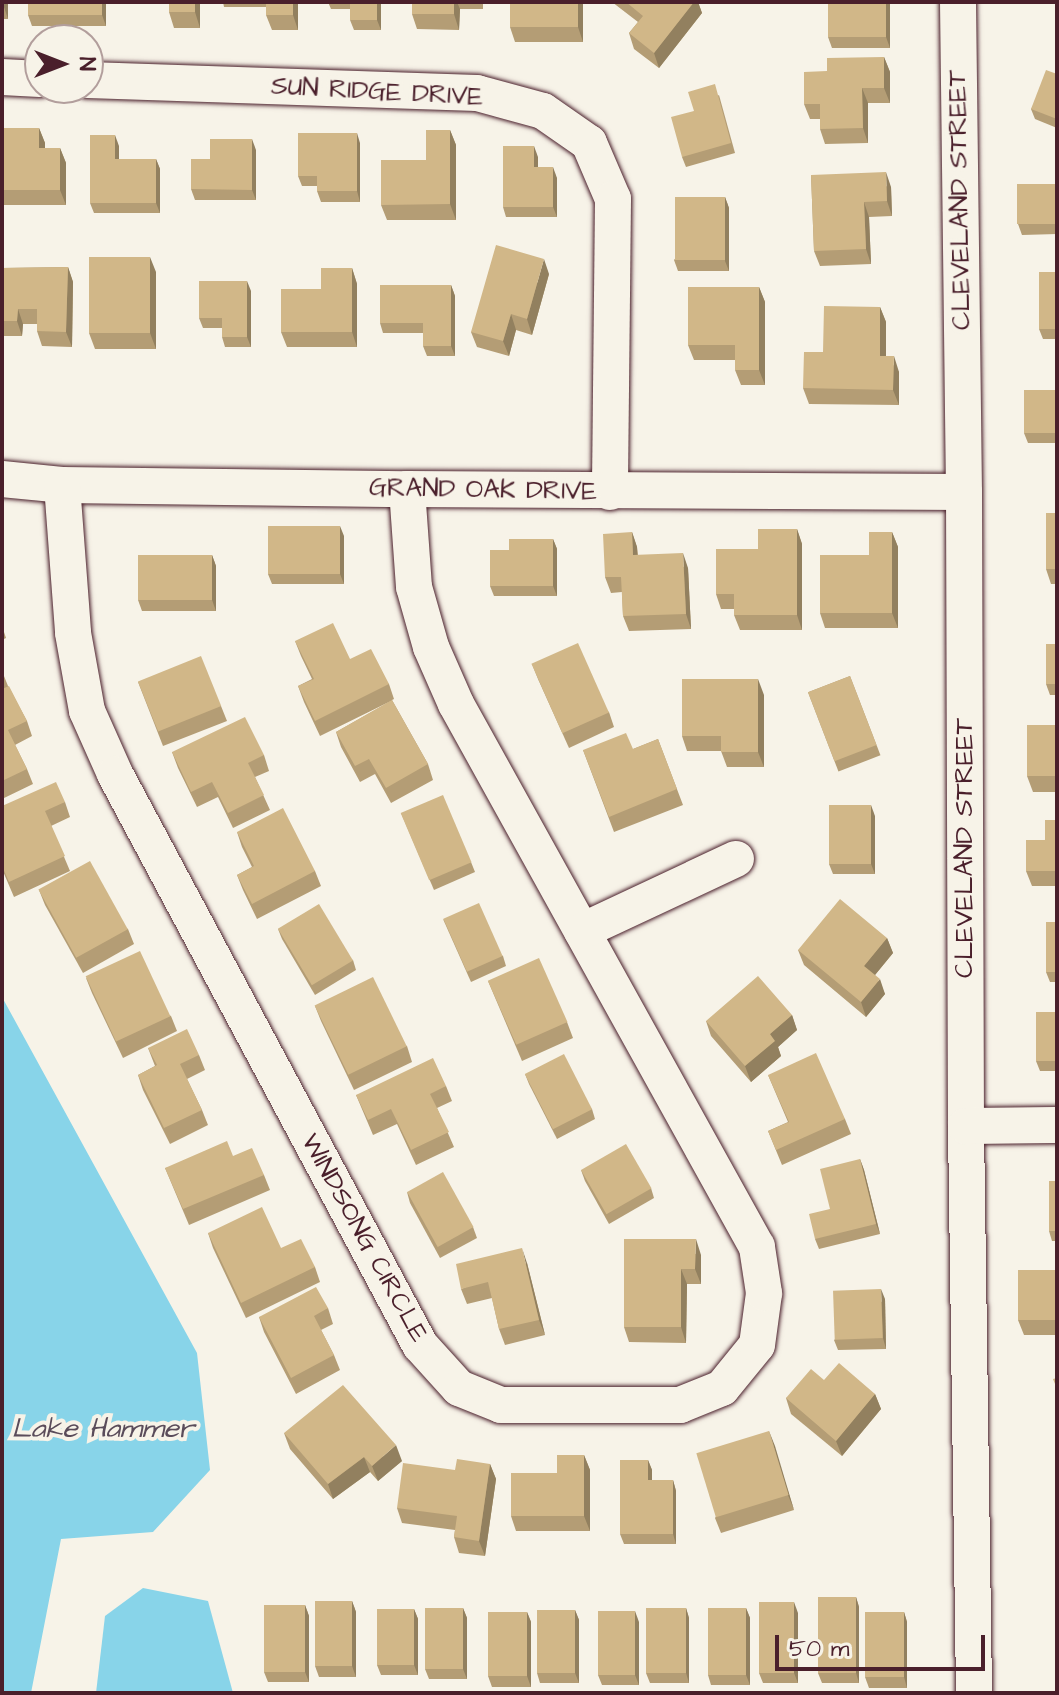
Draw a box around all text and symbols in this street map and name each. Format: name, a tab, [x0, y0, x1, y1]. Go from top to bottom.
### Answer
north arrow	[24, 24, 104, 104]
text: N	[71, 57, 102, 71]
street label: CLEVELAND STREET	[942, 70, 978, 330]
street label: SUN RIDGE DRIVE	[270, 71, 484, 113]
street label: GRAND OAK DRIVE	[369, 472, 597, 508]
street label: CLEVELAND STREET	[949, 718, 981, 978]
street label: WINDSONG CIRCLE	[294, 1129, 434, 1347]
water label: Lake Hammer	[12, 1412, 194, 1446]
scale bar	[779, 1619, 989, 1669]
text: 50 m	[789, 1632, 849, 1666]

